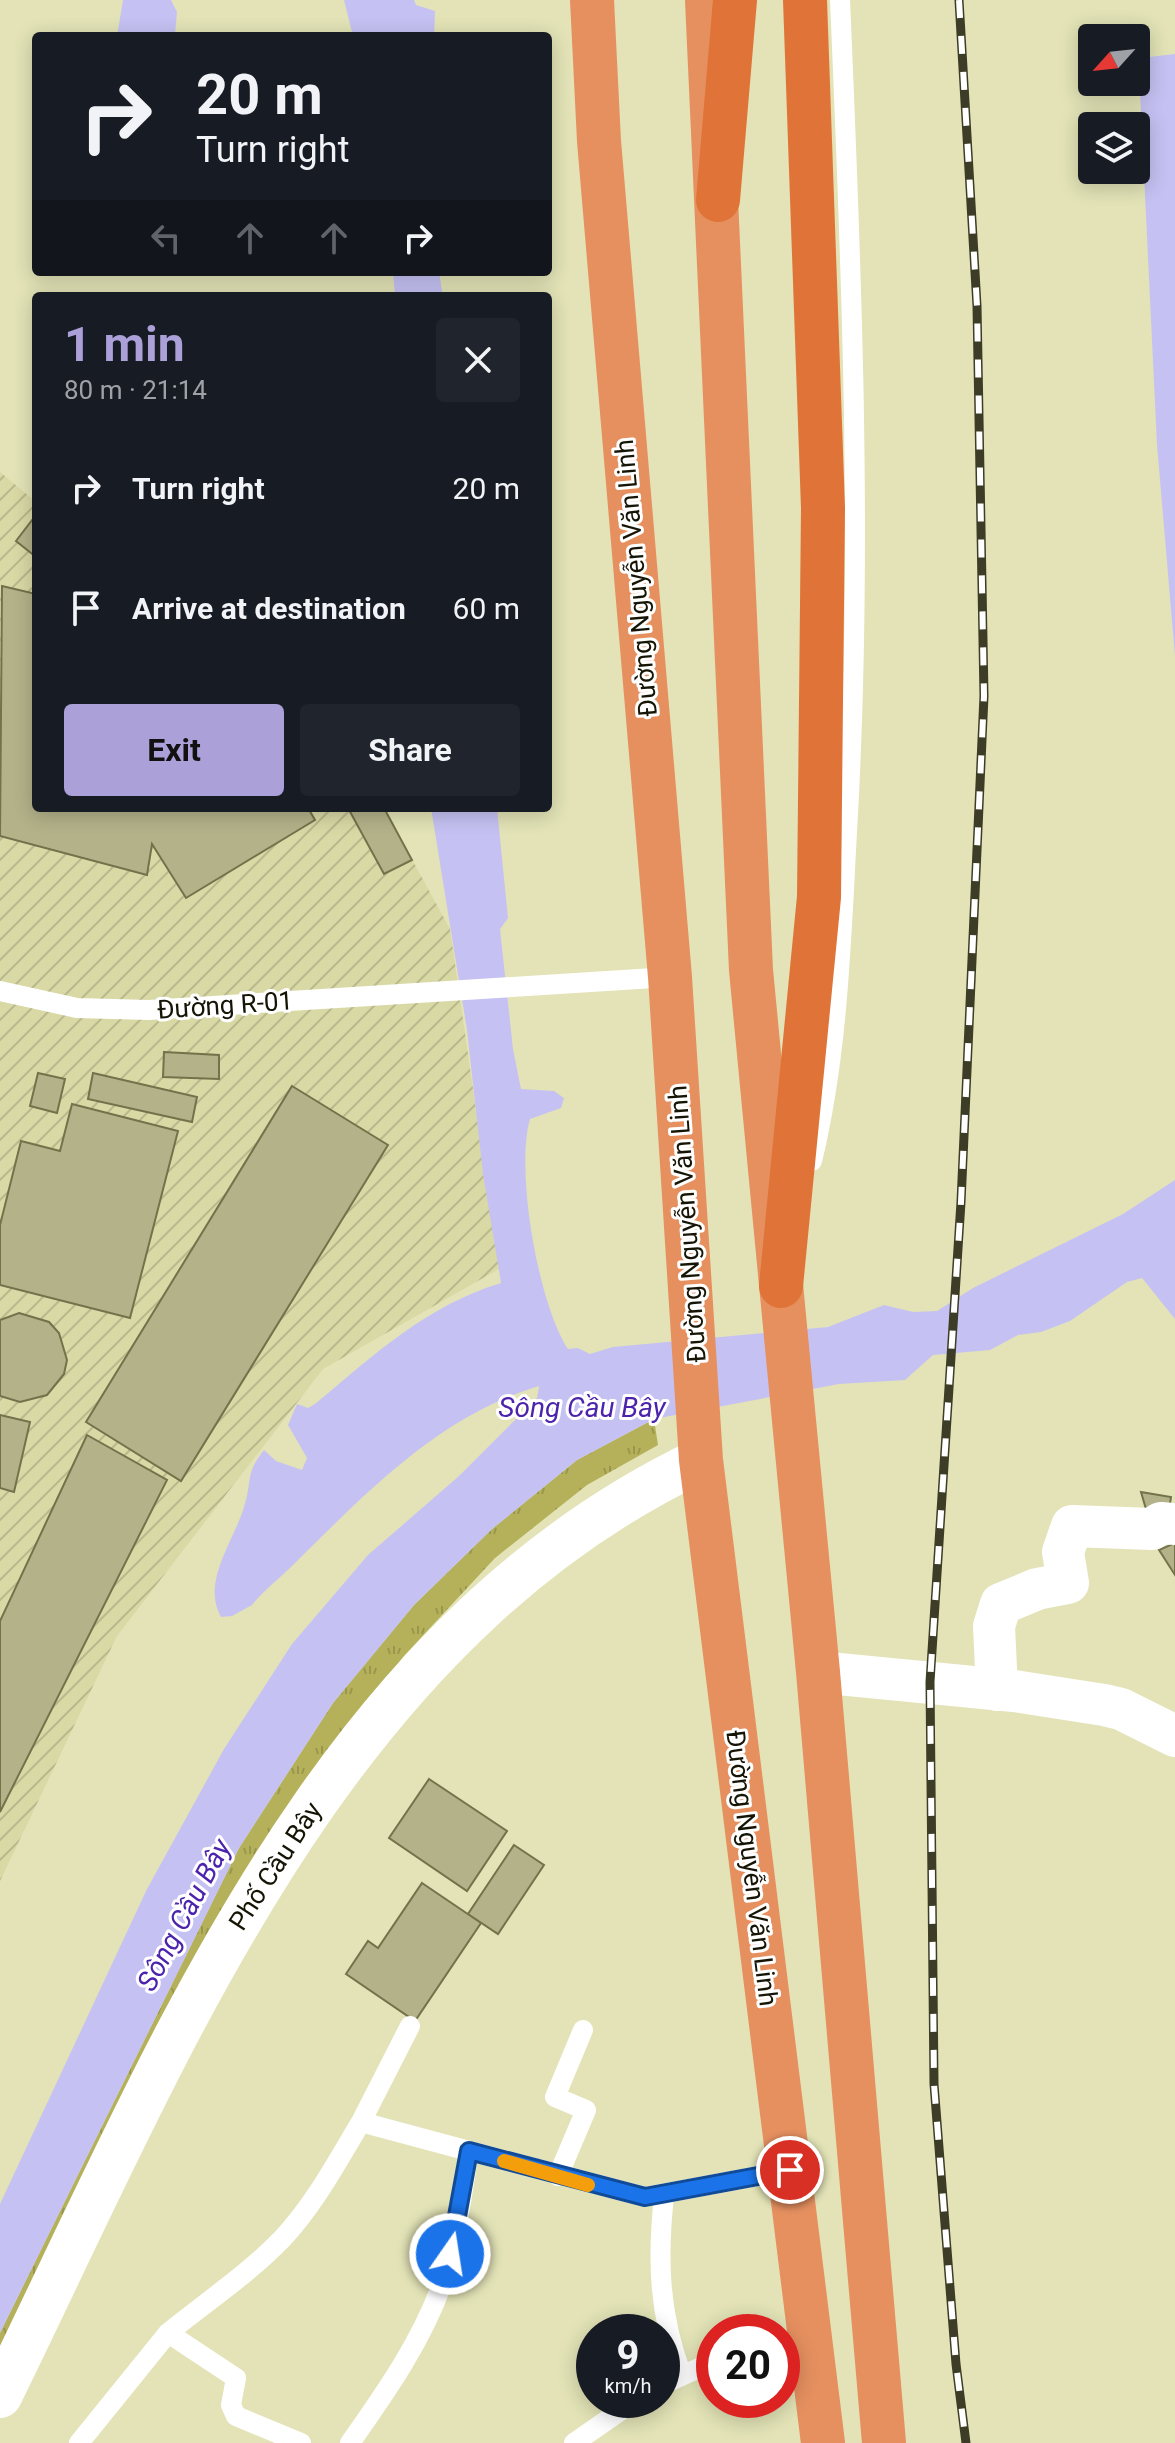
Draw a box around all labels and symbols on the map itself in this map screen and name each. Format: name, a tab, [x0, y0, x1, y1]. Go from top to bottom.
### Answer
north arrow	[1078, 24, 1150, 96]
street label: Đường Nguyễn Văn Linh	[609, 438, 663, 718]
street label: Đường R-01	[156, 985, 294, 1025]
street label: Đường Nguyễn Văn Linh	[662, 1084, 712, 1364]
water label: Sông Cầu Bây	[498, 1391, 667, 1424]
street label: Đường Nguyễn Văn Linh	[720, 1728, 784, 2008]
street label: Phố Cầu Bây	[223, 1796, 327, 1936]
water label: Sông Cầu Bây	[130, 1832, 238, 1997]
pin	[756, 2136, 824, 2204]
position arrow	[408, 2212, 492, 2296]
speed limit sign: 20	[696, 2314, 800, 2418]

